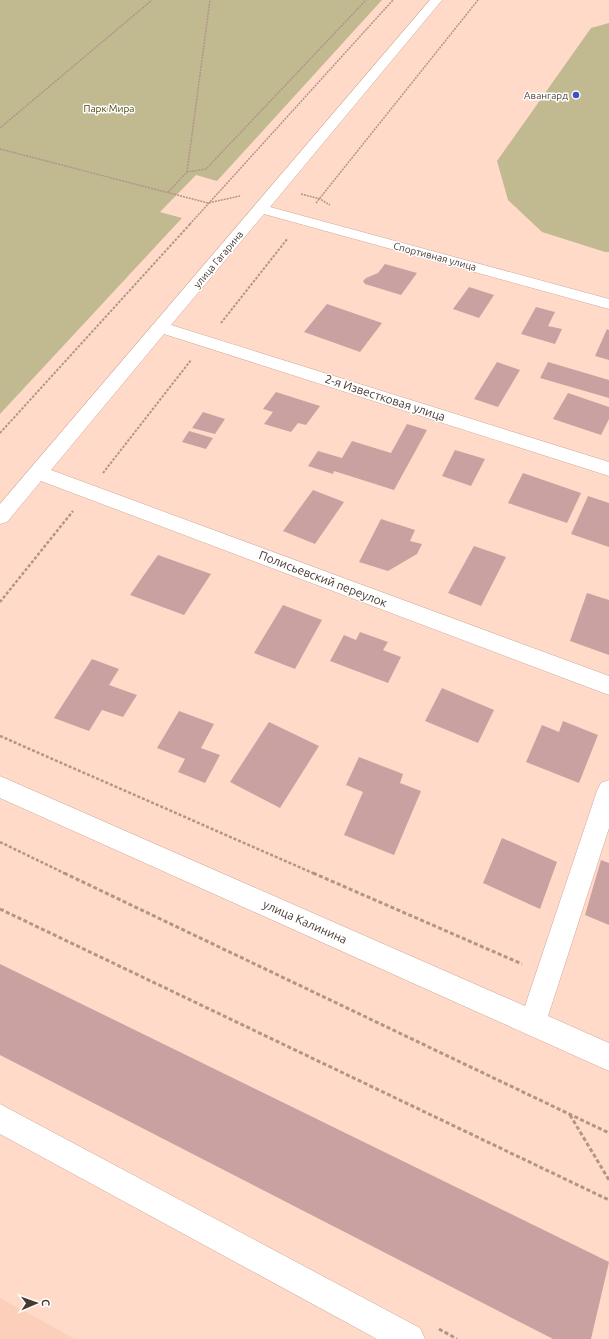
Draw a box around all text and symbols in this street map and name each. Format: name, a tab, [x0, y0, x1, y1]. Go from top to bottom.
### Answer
place label: Авангард	[524, 90, 568, 101]
marker: Авангард	[571, 90, 581, 100]
park label: Парк Мира	[84, 103, 134, 114]
street label: улица Гагарина	[191, 229, 245, 290]
street label: Спортивная улица	[392, 240, 478, 273]
street label: 2-я Известковая улица	[323, 372, 447, 423]
street label: Полисьевский переулок	[257, 548, 389, 609]
street label: улица Калинина	[261, 897, 349, 946]
north arrow	[16, 1283, 56, 1323]
text: С	[40, 1299, 52, 1306]

